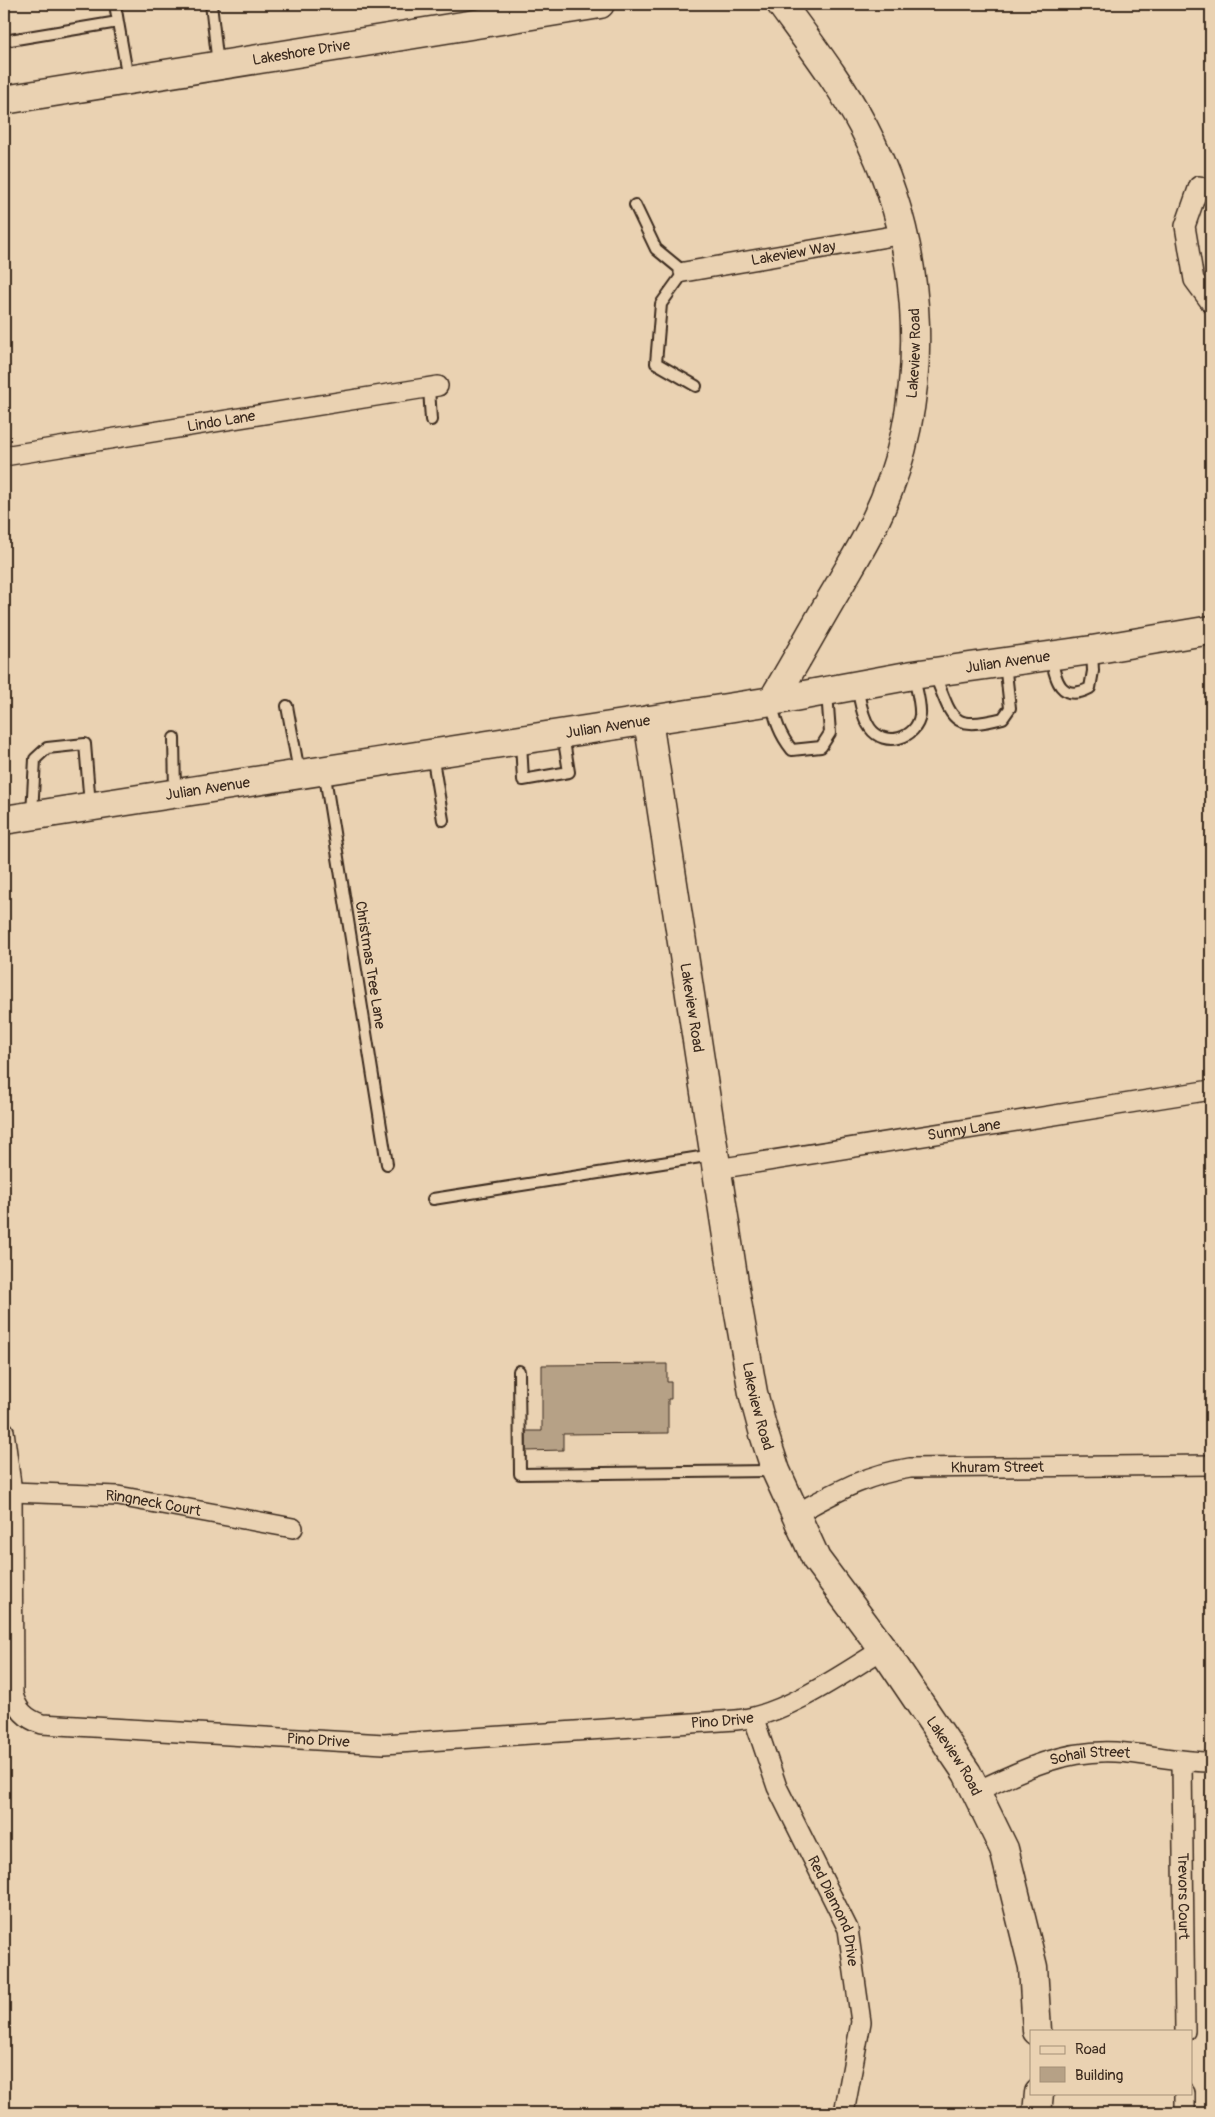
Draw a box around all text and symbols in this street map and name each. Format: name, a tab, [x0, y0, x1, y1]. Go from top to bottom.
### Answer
street label: Lakeshore Drive	[251, 35, 352, 69]
street label: Lakeview Way	[750, 236, 838, 270]
street label: Lakeview Road	[902, 308, 925, 400]
street label: Lindo Lane	[186, 406, 257, 436]
street label: Julian Avenue	[964, 646, 1052, 677]
street label: Julian Avenue	[564, 710, 652, 742]
street label: Julian Avenue	[164, 772, 252, 804]
street label: Christmas Tree Lane	[351, 900, 390, 1031]
street label: Lakeview Road	[676, 962, 708, 1054]
street label: Sunny Lane	[926, 1114, 1002, 1145]
street label: Lakeview Road	[738, 1360, 778, 1453]
street label: Khuram Street	[951, 1457, 1045, 1477]
street label: Ringneck Court	[105, 1486, 204, 1521]
street label: Pino Drive	[690, 1708, 756, 1733]
street label: Lakeview Road	[922, 1713, 986, 1799]
street label: Pino Drive	[286, 1729, 351, 1752]
street label: Sohail Street	[1047, 1742, 1132, 1770]
street label: Trevors Court	[1174, 1852, 1193, 1940]
street label: Red Diamond Drive	[803, 1853, 863, 1968]
legend	[1030, 2030, 1192, 2094]
text: Road	[1075, 2040, 1106, 2059]
text: Building	[1075, 2066, 1123, 2085]

